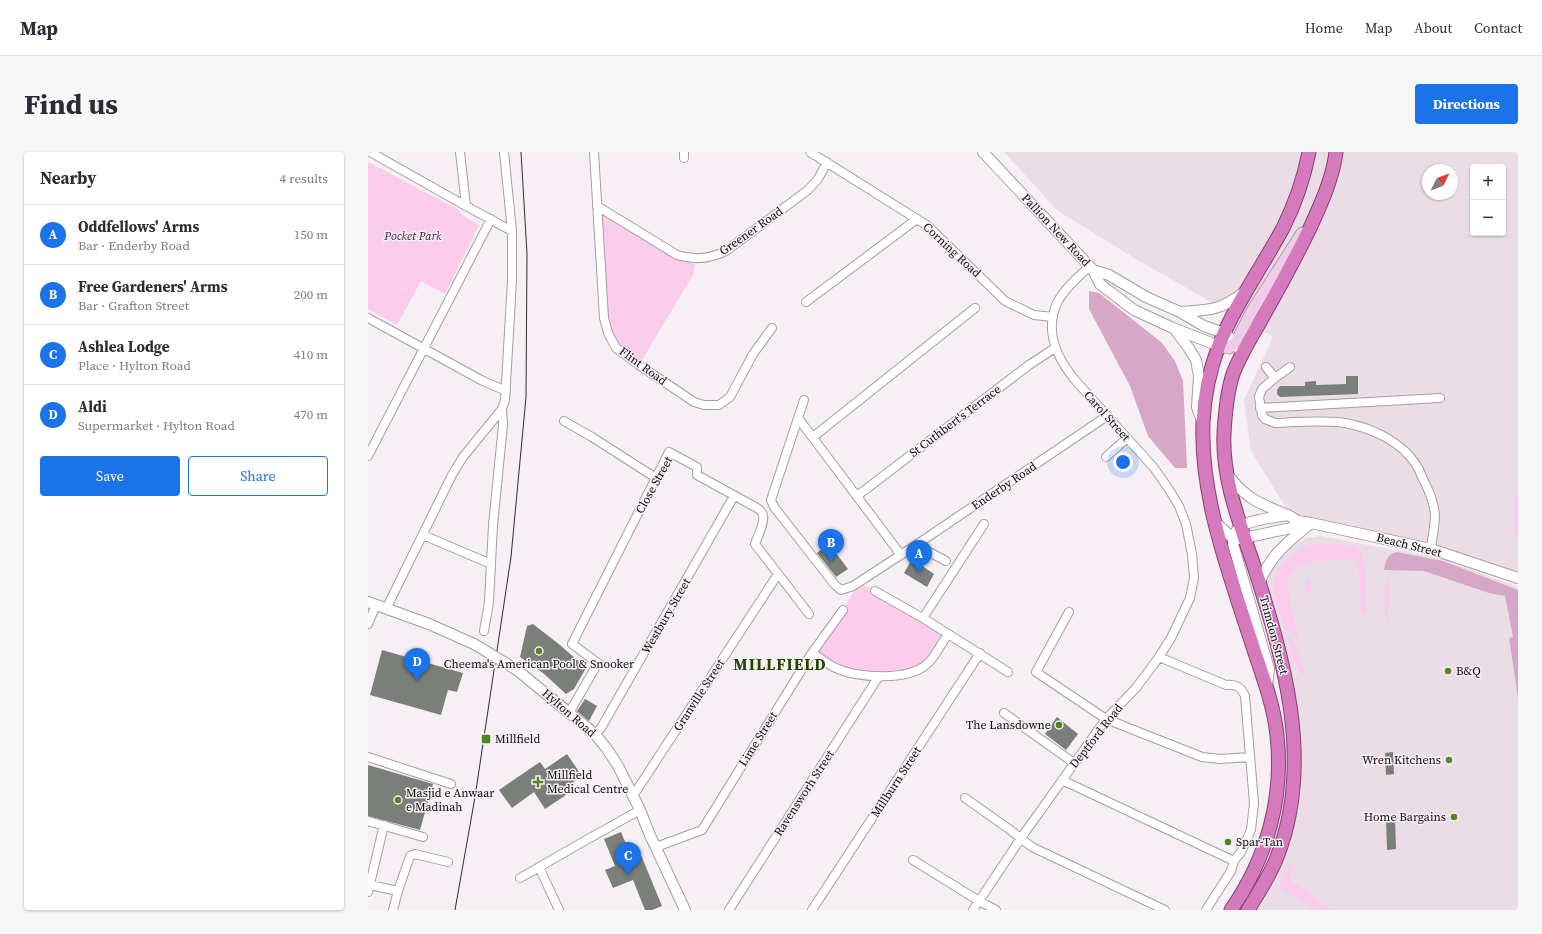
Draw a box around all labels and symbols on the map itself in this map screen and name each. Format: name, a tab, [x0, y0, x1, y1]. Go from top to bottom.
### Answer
north arrow	[1422, 164, 1458, 200]
street label: Pallion New Road	[1018, 190, 1094, 270]
street label: Greener Road	[716, 203, 786, 259]
street label: Corning Road	[920, 219, 984, 281]
park label: Pocket Park	[383, 228, 442, 244]
street label: Flint Road	[616, 343, 670, 389]
street label: St Cuthbert's Terrace	[906, 381, 1004, 461]
street label: Carol Street	[1080, 387, 1134, 445]
your location	[1113, 452, 1133, 472]
street label: Close Street	[632, 454, 676, 516]
street label: Enderby Road	[968, 458, 1040, 514]
pin: B	[818, 529, 844, 562]
street label: Beach Street	[1375, 529, 1443, 561]
pin: A	[906, 540, 932, 573]
street label: Westbury Street	[638, 575, 694, 657]
street label: Trimdon Street	[1256, 594, 1292, 676]
marker: Cheema's American Pool & Snooker	[534, 646, 544, 656]
pin: D	[404, 648, 430, 681]
district label: MILLFIELD	[733, 653, 827, 675]
place label: Cheema's American Pool & Snooker	[444, 656, 634, 672]
street label: Granville Street	[670, 656, 728, 734]
place label: B&Q	[1456, 663, 1481, 679]
marker: B&Q	[1443, 666, 1453, 676]
street label: Hylton Road	[539, 685, 599, 741]
street label: Deptford Road	[1066, 700, 1126, 772]
street label: Lime Street	[735, 709, 781, 769]
place label: The Lansdowne	[966, 717, 1051, 733]
marker: The Lansdowne	[1054, 720, 1064, 730]
place label: Millfield	[495, 731, 540, 747]
marker: Millfield	[480, 733, 492, 745]
street label: Millburn Street	[867, 743, 925, 821]
street label: Ravensworh Street	[770, 747, 838, 839]
place label: Wren Kitchens	[1362, 752, 1441, 768]
marker: Wren Kitchens	[1444, 755, 1454, 765]
place label: Millfield Medical Centre	[547, 767, 628, 797]
marker: Millfield Medical Centre	[532, 776, 544, 788]
place label: Masjid e Anwaar e Madinah	[406, 785, 494, 815]
marker: Masjid e Anwaar e Madinah	[393, 795, 403, 805]
place label: Home Bargains	[1364, 809, 1446, 825]
marker: Home Bargains	[1449, 812, 1459, 822]
place label: Spar-Tan	[1236, 834, 1283, 850]
marker: Spar-Tan	[1223, 837, 1233, 847]
pin: C	[615, 842, 641, 875]

